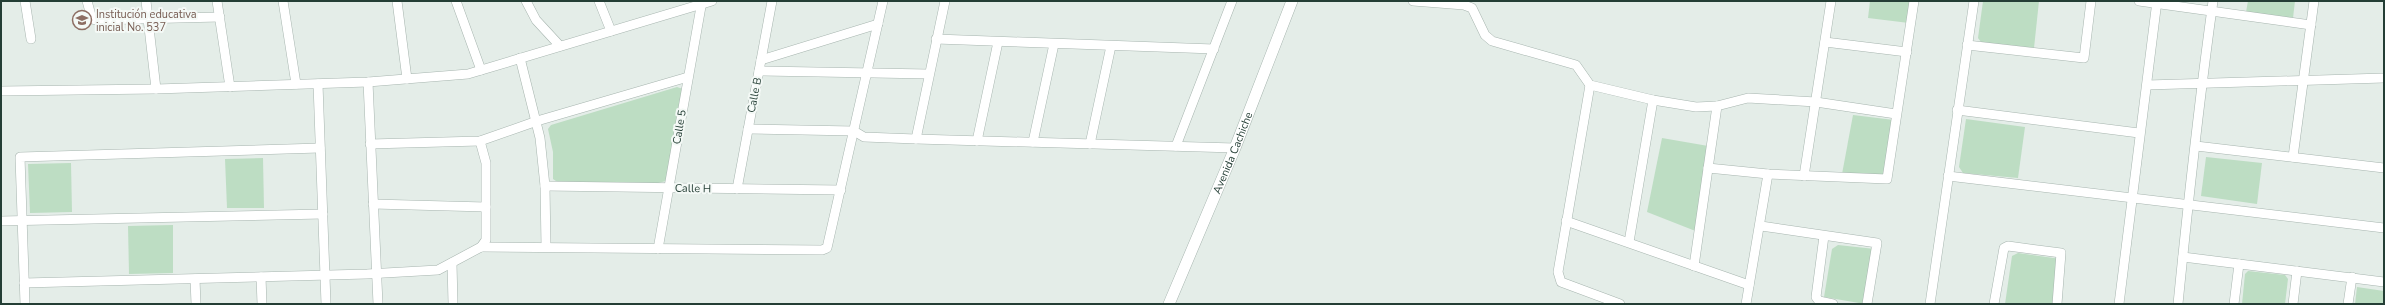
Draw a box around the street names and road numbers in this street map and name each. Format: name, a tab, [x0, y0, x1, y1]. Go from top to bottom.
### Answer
street label: Calle B	[744, 76, 765, 114]
street label: Calle 5	[669, 108, 690, 146]
street label: Avenida Cachiche	[1209, 110, 1256, 196]
street label: Calle H	[675, 181, 711, 196]

